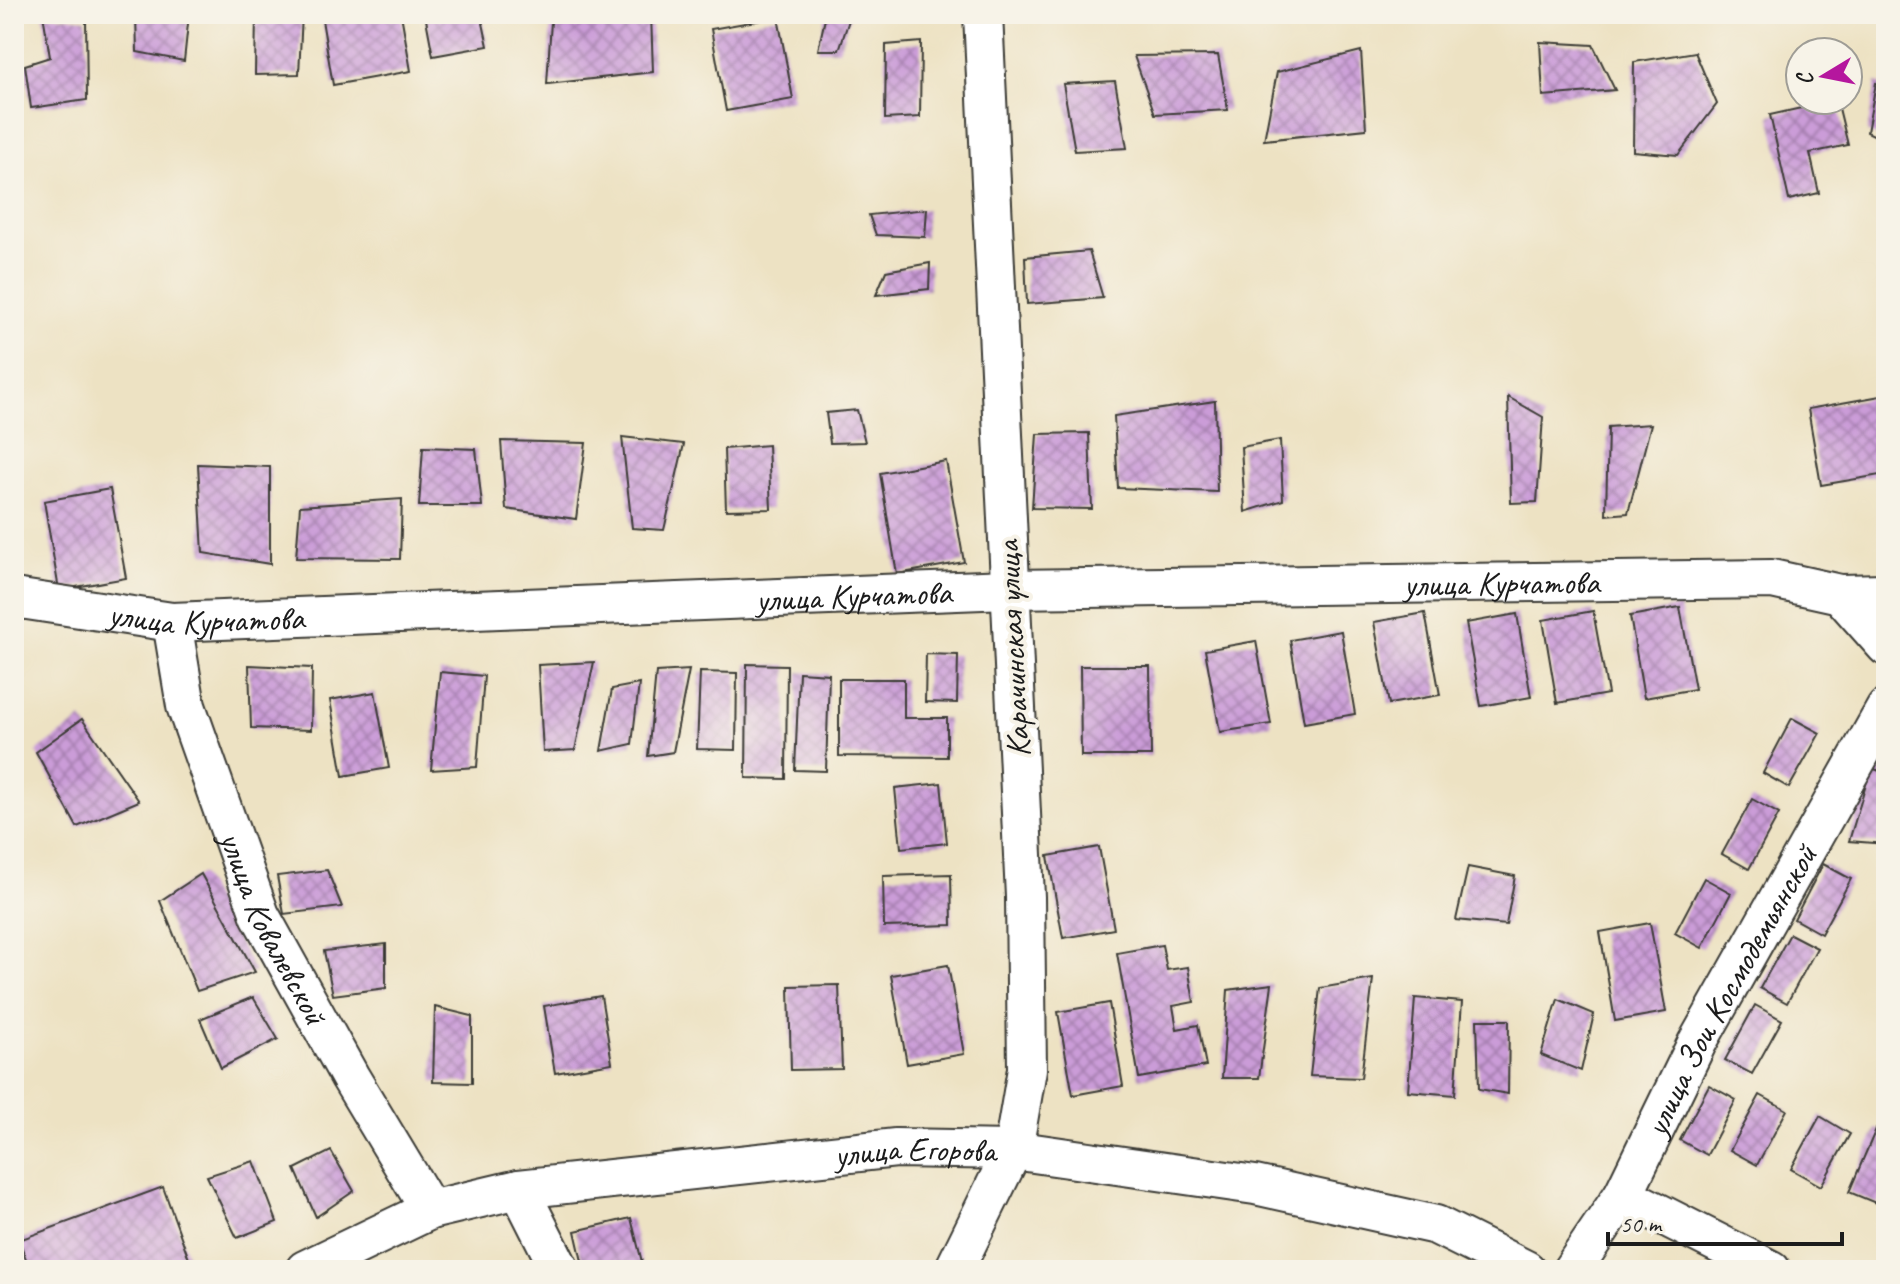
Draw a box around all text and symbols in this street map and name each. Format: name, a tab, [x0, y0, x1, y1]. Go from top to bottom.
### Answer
north arrow	[1784, 36, 1864, 116]
text: С	[1790, 68, 1820, 87]
street label: Карачинская улица	[985, 537, 1040, 758]
street label: улица Курчатова	[1401, 560, 1602, 606]
street label: улица Курчатова	[753, 570, 955, 621]
street label: улица Курчатова	[104, 591, 307, 644]
street label: улица Ковалевской	[209, 824, 338, 1034]
street label: улица Зои Космодемьянской	[1633, 835, 1828, 1145]
street label: улица Егорова	[830, 1126, 999, 1177]
scale bar	[1608, 1196, 1842, 1246]
text: 50 m	[1620, 1209, 1663, 1239]

